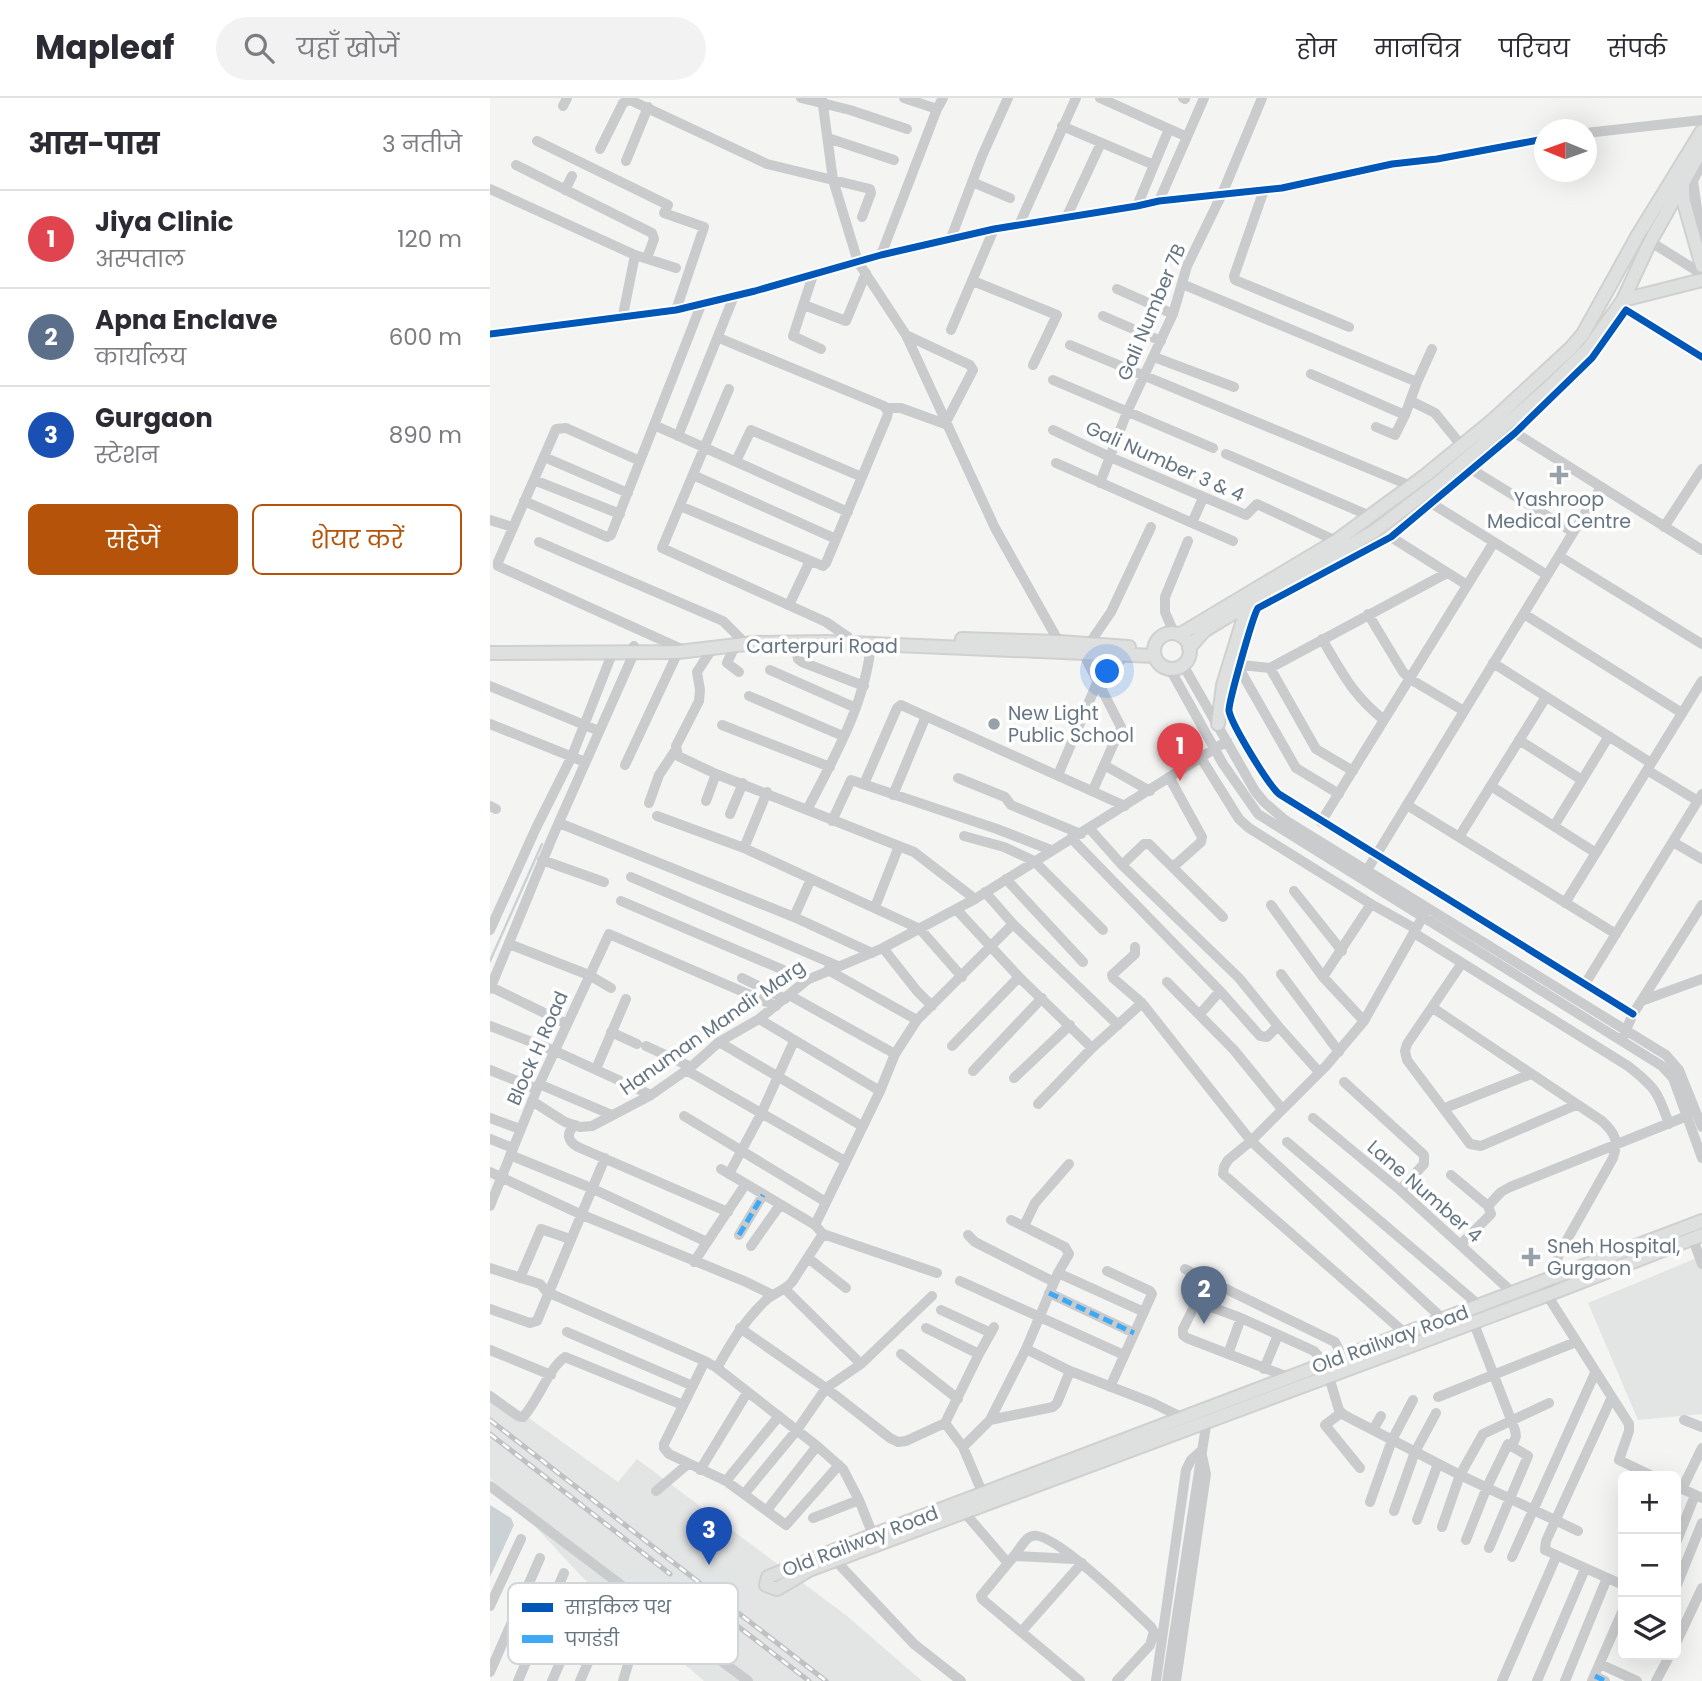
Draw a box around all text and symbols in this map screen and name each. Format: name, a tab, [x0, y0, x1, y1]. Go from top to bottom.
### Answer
search box	[216, 17, 706, 80]
text: Mapleaf	[35, 24, 174, 71]
icon: search	[240, 29, 278, 67]
text: यहाँ खोजें	[296, 30, 399, 66]
text: होम	[1297, 32, 1337, 65]
text: मानचित्र	[1375, 32, 1461, 65]
text: परिचय	[1499, 32, 1570, 65]
text: संपर्क	[1608, 32, 1667, 65]
north arrow	[1534, 119, 1597, 182]
text: आस-पास	[28, 122, 160, 165]
text: 3 नतीजे	[382, 128, 462, 160]
text: Jiya Clinic	[95, 204, 233, 240]
text: 1	[47, 223, 55, 255]
text: 120 m	[397, 223, 462, 255]
street label: Gali Number 7B	[1111, 240, 1192, 385]
text: अस्पताल	[95, 243, 185, 275]
text: Apna Enclave	[95, 302, 277, 338]
text: 2	[44, 321, 58, 353]
text: 600 m	[389, 321, 462, 353]
text: कार्यालय	[95, 341, 186, 373]
text: Gurgaon	[95, 400, 213, 436]
street label: Gali Number 3 & 4	[1081, 414, 1249, 509]
text: 3	[44, 419, 58, 451]
text: 890 m	[389, 419, 462, 451]
text: स्टेशन	[95, 439, 159, 471]
marker: Yashroop Medical Centre	[1549, 465, 1569, 485]
place label: Yashroop Medical Centre	[1487, 486, 1631, 535]
button: सहेजें	[28, 504, 238, 575]
button: शेयर करें	[252, 504, 462, 575]
street label: Carterpuri Road	[746, 633, 898, 660]
your location	[1090, 654, 1124, 688]
place label: New Light Public School	[1008, 700, 1134, 749]
marker: New Light Public School	[986, 716, 1002, 732]
pin: 1	[1157, 723, 1203, 781]
street label: Hanuman Mandir Marg	[614, 953, 810, 1102]
street label: Block H Road	[500, 987, 575, 1110]
street label: Lane Number 4	[1362, 1134, 1488, 1249]
place label: Sneh Hospital, Gurgaon	[1547, 1233, 1681, 1282]
marker: Sneh Hospital, Gurgaon	[1521, 1247, 1541, 1267]
pin: 2	[1181, 1266, 1227, 1324]
street label: Old Railway Road	[1308, 1299, 1472, 1380]
map controls	[1618, 1471, 1681, 1660]
button: +	[1618, 1471, 1681, 1534]
street label: Old Railway Road	[778, 1499, 942, 1584]
pin: 3	[686, 1507, 732, 1565]
button: −	[1618, 1534, 1681, 1597]
legend	[508, 1583, 738, 1664]
text: साइकिल पथ	[564, 1594, 672, 1621]
button: layers	[1618, 1597, 1681, 1660]
text: पगडंडी	[564, 1626, 620, 1653]

